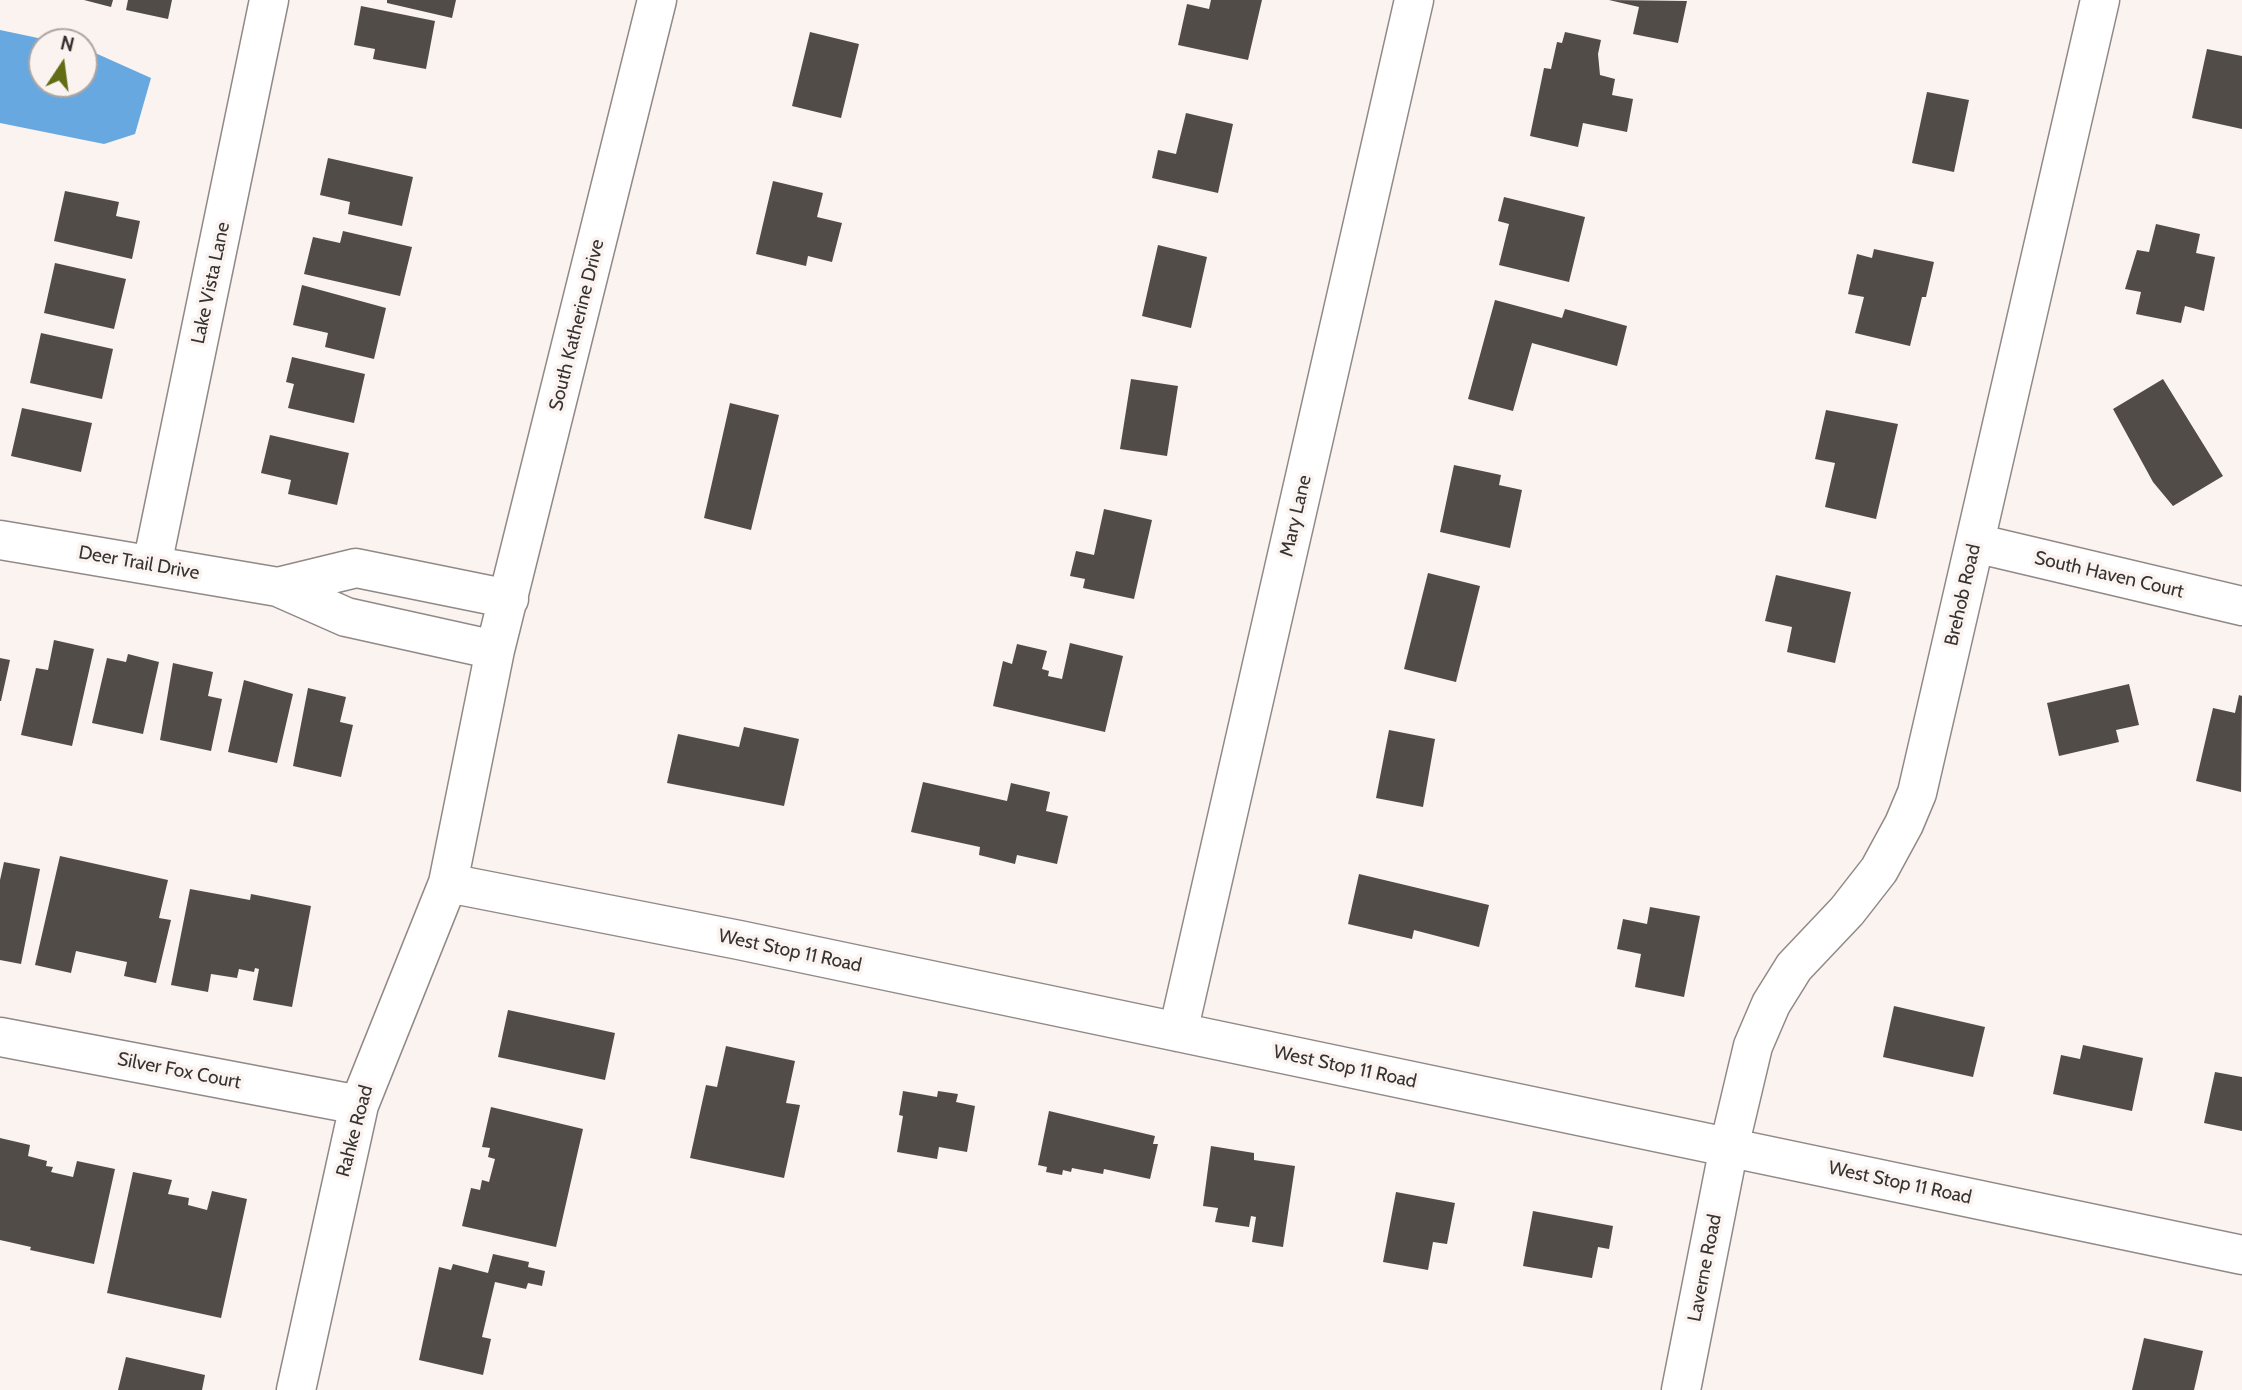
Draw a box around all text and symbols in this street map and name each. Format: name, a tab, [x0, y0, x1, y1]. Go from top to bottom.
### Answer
north arrow	[28, 28, 98, 98]
text: N	[58, 31, 77, 57]
street label: Lake Vista Lane	[187, 220, 235, 346]
street label: South Katherine Drive	[545, 237, 609, 413]
street label: Mary Lane	[1276, 473, 1316, 559]
street label: Deer Trail Drive	[77, 541, 201, 585]
street label: Brehob Road	[1940, 542, 1986, 648]
street label: South Haven Court	[2032, 547, 2186, 603]
street label: West Stop 11 Road	[716, 925, 864, 977]
street label: West Stop 11 Road	[1271, 1041, 1419, 1093]
street label: Silver Fox Court	[115, 1048, 243, 1094]
street label: Rahke Road	[332, 1083, 378, 1179]
street label: West Stop 11 Road	[1826, 1157, 1974, 1209]
street label: Laverne Road	[1683, 1212, 1727, 1324]

